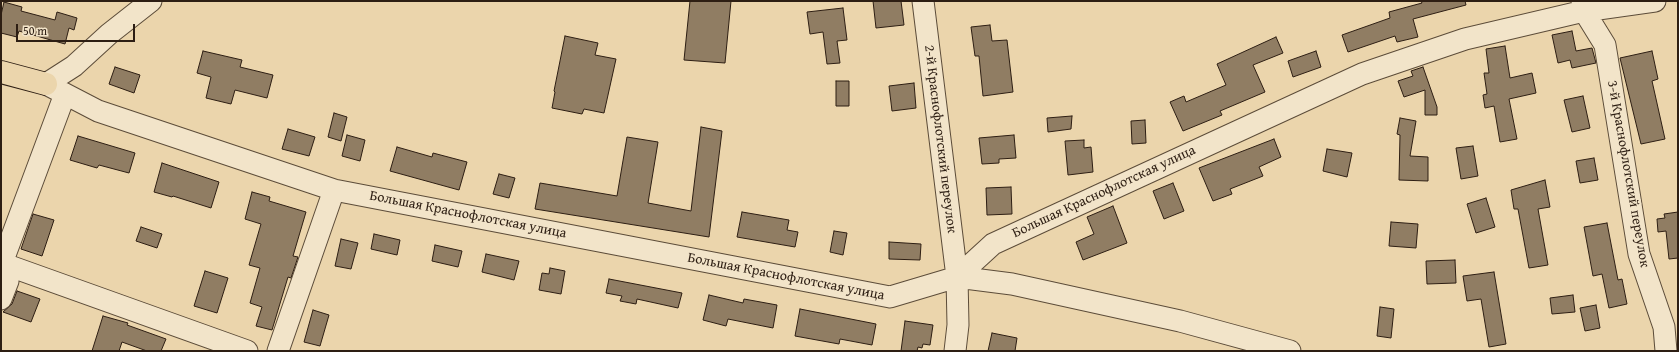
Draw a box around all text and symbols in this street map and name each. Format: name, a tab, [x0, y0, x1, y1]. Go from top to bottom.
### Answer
scale bar	[18, 16, 137, 42]
text: 50 m	[23, 22, 47, 39]
street label: 2-й Краснофлотский переулок	[920, 44, 960, 234]
street label: 3-й Краснофлотский переулок	[1603, 79, 1653, 269]
street label: Большая Краснофлотская улица	[1010, 142, 1198, 242]
street label: Большая Краснофлотская улица	[368, 188, 568, 242]
street label: Большая Краснофлотская улица	[686, 250, 886, 304]

